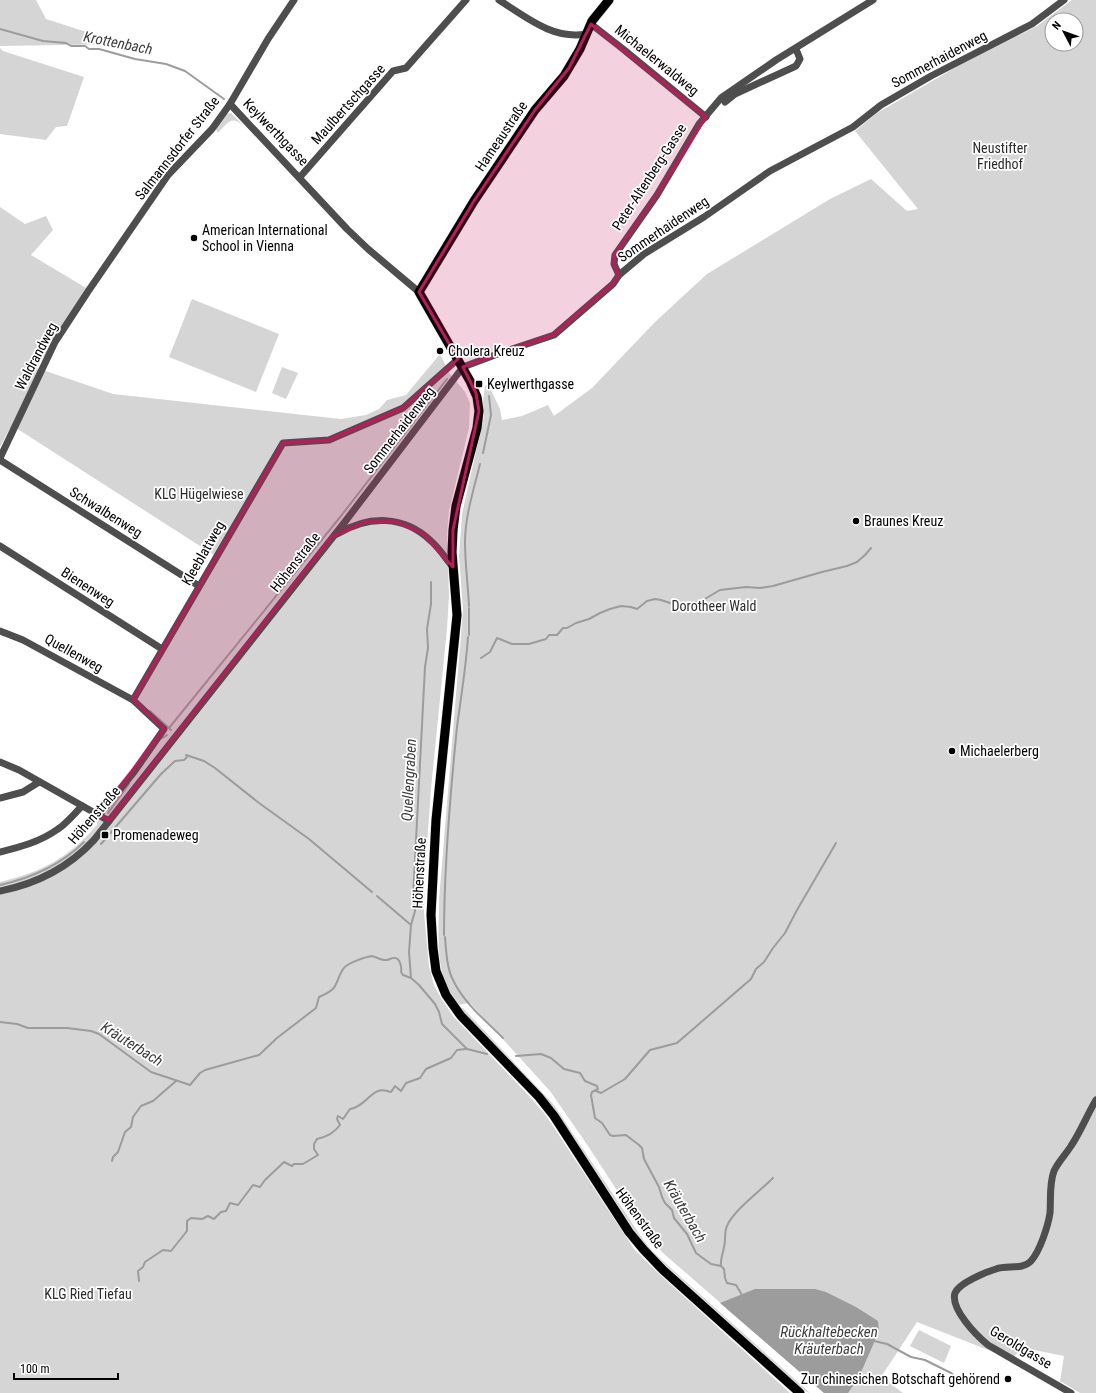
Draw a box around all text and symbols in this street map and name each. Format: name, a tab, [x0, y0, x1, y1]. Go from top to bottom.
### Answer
north arrow	[1044, 12, 1084, 52]
text: N	[1050, 19, 1064, 33]
street label: Michaelerwaldweg	[612, 21, 702, 99]
water label: Krottenbach	[82, 27, 154, 59]
street label: Sommerhaidenweg	[889, 27, 989, 91]
street label: Maulbertschgasse	[308, 60, 388, 147]
street label: Salmannsdorfer Straße	[132, 93, 223, 203]
street label: Keylwerthgasse	[240, 95, 312, 169]
street label: Hameaustraße	[472, 98, 531, 174]
street label: Peter-Altenberg-Gasse	[609, 120, 690, 233]
park label: Neustifter Friedhof	[972, 140, 1028, 172]
street label: Sommerhaidenweg	[615, 193, 711, 265]
place label: American International School in Vienna	[202, 222, 328, 254]
marker: American International School in Vienna	[189, 233, 199, 243]
street label: Waldrandweg	[11, 319, 61, 393]
place label: Cholera Kreuz	[448, 343, 525, 359]
marker: Cholera Kreuz	[435, 346, 445, 356]
place label: Keylwerthgasse	[487, 376, 575, 392]
marker: Keylwerthgasse	[474, 379, 484, 389]
street label: Sommerhaidenweg	[360, 383, 438, 477]
street label: Schwalbenweg	[67, 483, 145, 541]
park label: KLG Hügelwiese	[154, 486, 244, 502]
place label: Braunes Kreuz	[864, 513, 943, 529]
marker: Braunes Kreuz	[851, 516, 861, 526]
street label: Kleeblattweg	[178, 518, 228, 588]
street label: Höhenstraße	[267, 529, 323, 595]
street label: Bienenweg	[58, 564, 118, 610]
park label: Dorotheer Wald	[672, 598, 756, 614]
street label: Quellenweg	[42, 630, 106, 676]
water label: Quellengraben	[398, 738, 420, 822]
place label: Michaelerberg	[960, 743, 1039, 759]
marker: Michaelerberg	[947, 746, 957, 756]
street label: Höhenstraße	[65, 783, 124, 847]
place label: Promenadeweg	[113, 827, 199, 843]
marker: Promenadeweg	[100, 830, 110, 840]
street label: Höhenstraße	[409, 837, 429, 909]
water label: Kräuterbach	[98, 1018, 166, 1070]
water label: Kräuterbach	[660, 1176, 710, 1246]
street label: Höhenstraße	[613, 1185, 668, 1252]
park label: KLG Ried Tiefau	[44, 1286, 132, 1302]
street label: Geroldgasse	[987, 1322, 1055, 1372]
water label: Rückhaltebecken Kräuterbach	[780, 1323, 878, 1358]
scale bar	[14, 1355, 118, 1381]
text: 100 m	[20, 1362, 50, 1376]
place label: Zur chinesichen Botschaft gehörend	[801, 1371, 1000, 1387]
marker: Zur chinesichen Botschaft gehörend	[1003, 1374, 1013, 1384]

